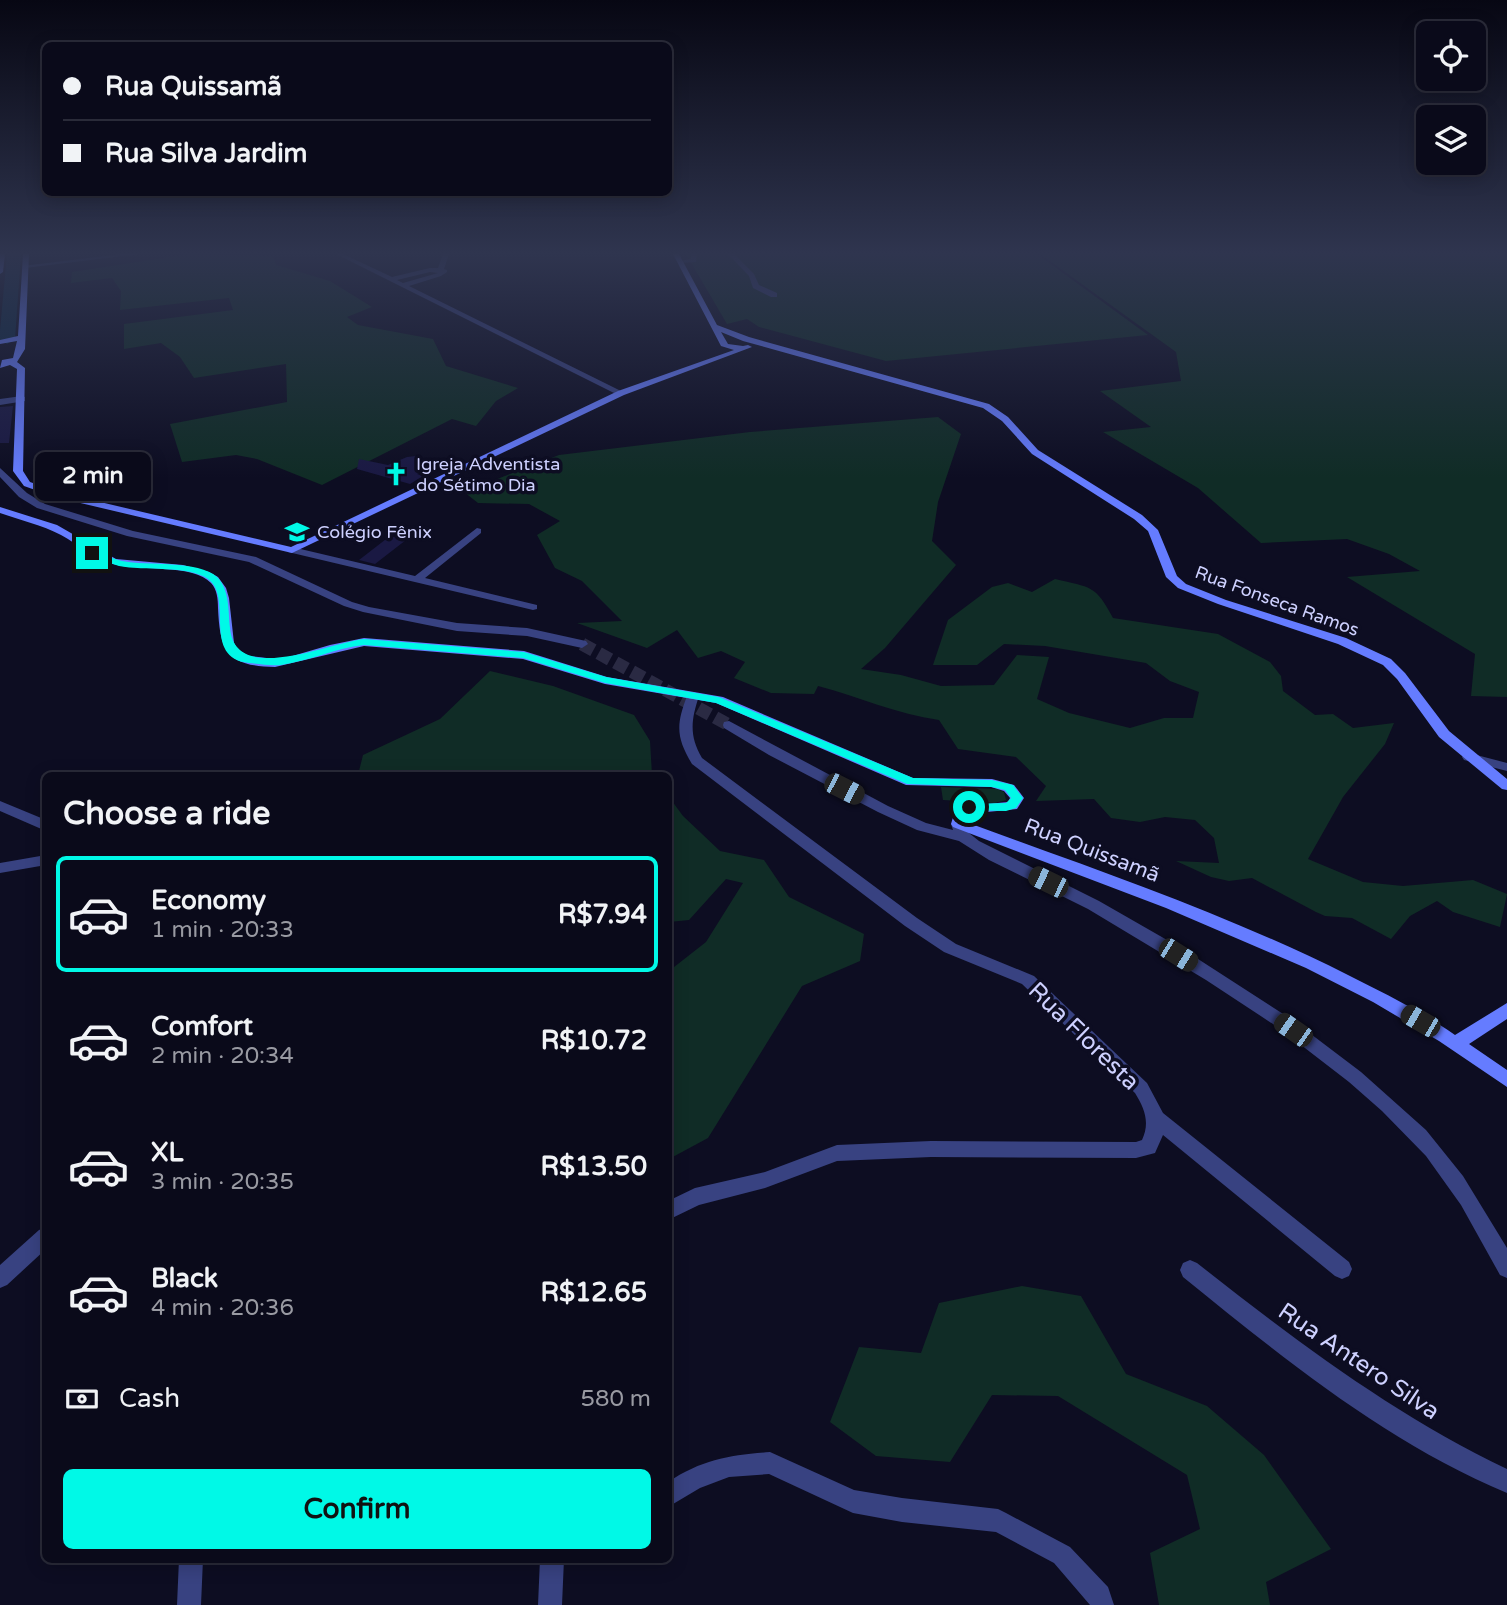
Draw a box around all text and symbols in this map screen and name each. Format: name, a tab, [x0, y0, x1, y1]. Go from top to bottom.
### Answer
map controls	[1416, 21, 1486, 175]
button: locate	[1416, 21, 1486, 91]
text: Rua Quissamã	[105, 71, 282, 102]
button: layers	[1416, 105, 1486, 175]
text: Rua Silva Jardim	[105, 138, 308, 169]
callout: 2 min	[34, 452, 150, 500]
place label: Igreja Adventista do Sétimo Dia	[416, 453, 560, 496]
church icon: Igreja Adventista do Sétimo Dia	[382, 460, 410, 488]
text: 2 min	[62, 462, 124, 490]
school or university icon: Colégio Fênix	[283, 518, 311, 546]
place label: Colégio Fênix	[317, 521, 432, 543]
route end	[76, 537, 108, 569]
street label: Rua Fonseca Ramos	[1192, 561, 1362, 641]
car	[821, 770, 868, 808]
route start	[953, 791, 985, 823]
text: Choose a ride	[63, 795, 270, 833]
street label: Rua Quissamã	[1021, 813, 1163, 888]
car	[1025, 863, 1072, 901]
icon: car	[67, 883, 130, 946]
text: Economy	[151, 885, 266, 916]
text: R$7.94	[558, 899, 647, 930]
text: 1 min · 20:33	[151, 916, 294, 944]
car	[1155, 935, 1202, 975]
street label: Rua Floresta	[1022, 976, 1145, 1096]
car	[1397, 1001, 1444, 1041]
icon: car	[67, 1009, 130, 1072]
car	[1270, 1009, 1317, 1051]
text: Comfort	[151, 1011, 253, 1042]
text: R$10.72	[541, 1025, 647, 1056]
text: 2 min · 20:34	[151, 1042, 294, 1070]
icon: car	[67, 1135, 130, 1198]
text: XL	[151, 1137, 183, 1168]
text: R$13.50	[540, 1151, 647, 1182]
text: 3 min · 20:35	[151, 1168, 294, 1196]
icon: car	[67, 1261, 130, 1324]
text: Black	[151, 1263, 218, 1294]
text: R$12.65	[540, 1277, 647, 1308]
text: 4 min · 20:36	[151, 1294, 294, 1322]
street label: Rua Antero Silva	[1273, 1297, 1445, 1426]
icon: cash	[63, 1380, 101, 1418]
text: Cash	[119, 1383, 180, 1414]
text: 580 m	[581, 1385, 651, 1413]
button: Confirm	[63, 1469, 651, 1549]

